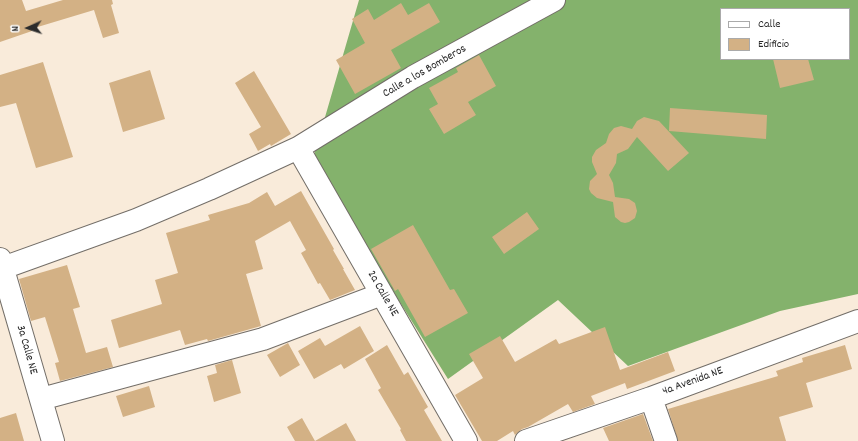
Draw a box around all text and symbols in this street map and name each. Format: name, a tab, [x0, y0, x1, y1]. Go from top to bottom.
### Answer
north arrow	[8, 8, 48, 48]
legend	[720, 8, 850, 60]
text: Calle	[758, 16, 781, 33]
text: N	[8, 25, 24, 32]
text: Edificio	[758, 36, 789, 53]
street label: Calle a los Bomberos	[381, 42, 469, 102]
street label: 2a Calle NE	[363, 269, 401, 319]
street label: 3a Calle NE	[12, 324, 40, 376]
street label: 4a Avenida NE	[661, 364, 725, 400]

